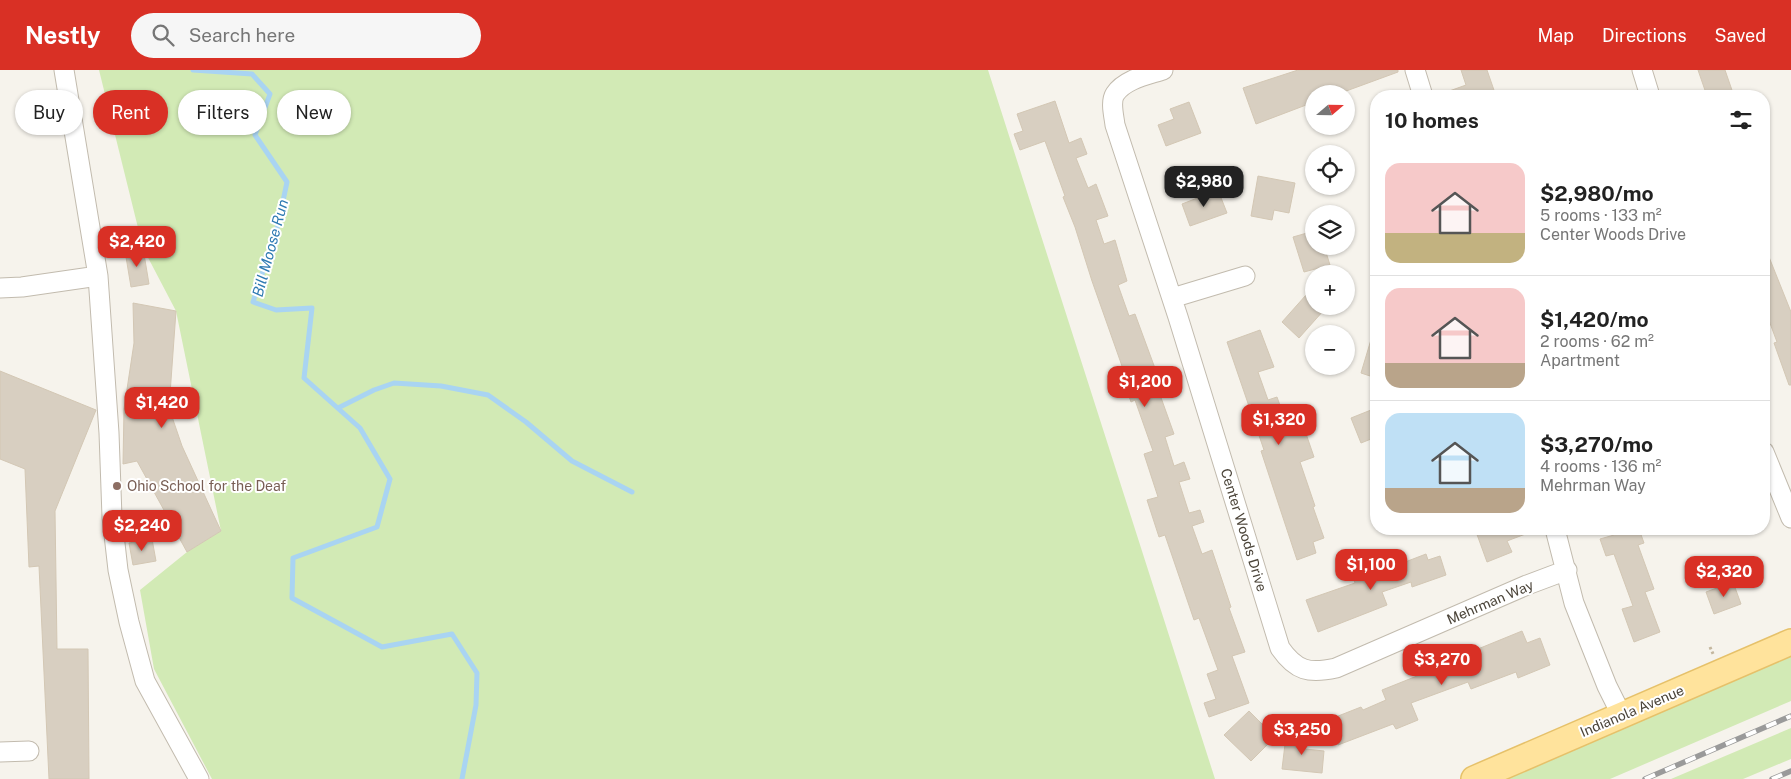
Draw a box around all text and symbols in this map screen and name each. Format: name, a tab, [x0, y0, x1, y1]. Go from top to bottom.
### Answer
search box	[131, 13, 481, 58]
text: Nestly	[25, 21, 101, 49]
icon: search	[149, 21, 177, 49]
text: Search here	[189, 24, 295, 46]
text: Map	[1537, 25, 1574, 46]
text: Directions	[1602, 25, 1687, 46]
text: Saved	[1715, 25, 1766, 46]
north arrow	[1305, 85, 1355, 135]
map controls	[1305, 85, 1355, 375]
chip: Buy	[15, 90, 83, 135]
chip: Rent	[93, 90, 168, 135]
chip: Filters	[178, 90, 267, 135]
chip: New	[277, 90, 351, 135]
icon: filters	[1727, 106, 1755, 134]
text: 10 homes	[1385, 108, 1479, 133]
button: locate	[1305, 145, 1355, 195]
pin: $2,980	[1163, 166, 1245, 208]
text: $2,980	[1176, 172, 1232, 191]
text: $2,980/mo	[1540, 181, 1654, 206]
icon: home	[1425, 183, 1485, 243]
water label: Bill Moose Run	[249, 197, 291, 299]
button: layers	[1305, 205, 1355, 255]
text: 5 rooms · 133 m²	[1540, 206, 1662, 225]
text: Center Woods Drive	[1540, 225, 1686, 244]
pin: $2,420	[96, 226, 178, 268]
text: $2,420	[109, 232, 165, 251]
button: +	[1305, 265, 1355, 315]
text: $1,420/mo	[1540, 307, 1649, 332]
icon: home	[1425, 308, 1485, 368]
button: −	[1305, 325, 1355, 375]
text: 2 rooms · 62 m²	[1540, 332, 1654, 351]
text: Apartment	[1540, 351, 1620, 370]
pin: $1,200	[1104, 366, 1186, 408]
text: $1,200	[1118, 372, 1172, 391]
pin: $1,420	[121, 386, 203, 429]
text: $1,420	[135, 393, 189, 412]
pin: $1,320	[1238, 404, 1320, 446]
text: $1,320	[1252, 410, 1306, 429]
text: $3,270/mo	[1540, 432, 1653, 457]
icon: home	[1425, 433, 1485, 493]
text: 4 rooms · 136 m²	[1540, 457, 1661, 476]
street label: Center Woods Drive	[1218, 467, 1270, 594]
text: Mehrman Way	[1540, 476, 1646, 495]
place label: Ohio School for the Deaf	[127, 478, 286, 494]
marker: Ohio School for the Deaf	[111, 480, 123, 492]
pin: $2,240	[101, 510, 183, 552]
text: $2,240	[114, 516, 170, 535]
pin: $1,100	[1330, 548, 1412, 591]
text: $1,100	[1346, 555, 1396, 574]
pin: $2,320	[1683, 556, 1765, 598]
text: $2,320	[1696, 562, 1752, 581]
street label: Mehrman Way	[1444, 576, 1536, 627]
pin: $3,270	[1401, 644, 1483, 686]
text: $3,270	[1414, 650, 1470, 669]
street label: Indianola Avenue	[1578, 682, 1686, 740]
pin: $3,250	[1261, 714, 1343, 756]
text: $3,250	[1273, 720, 1331, 739]

